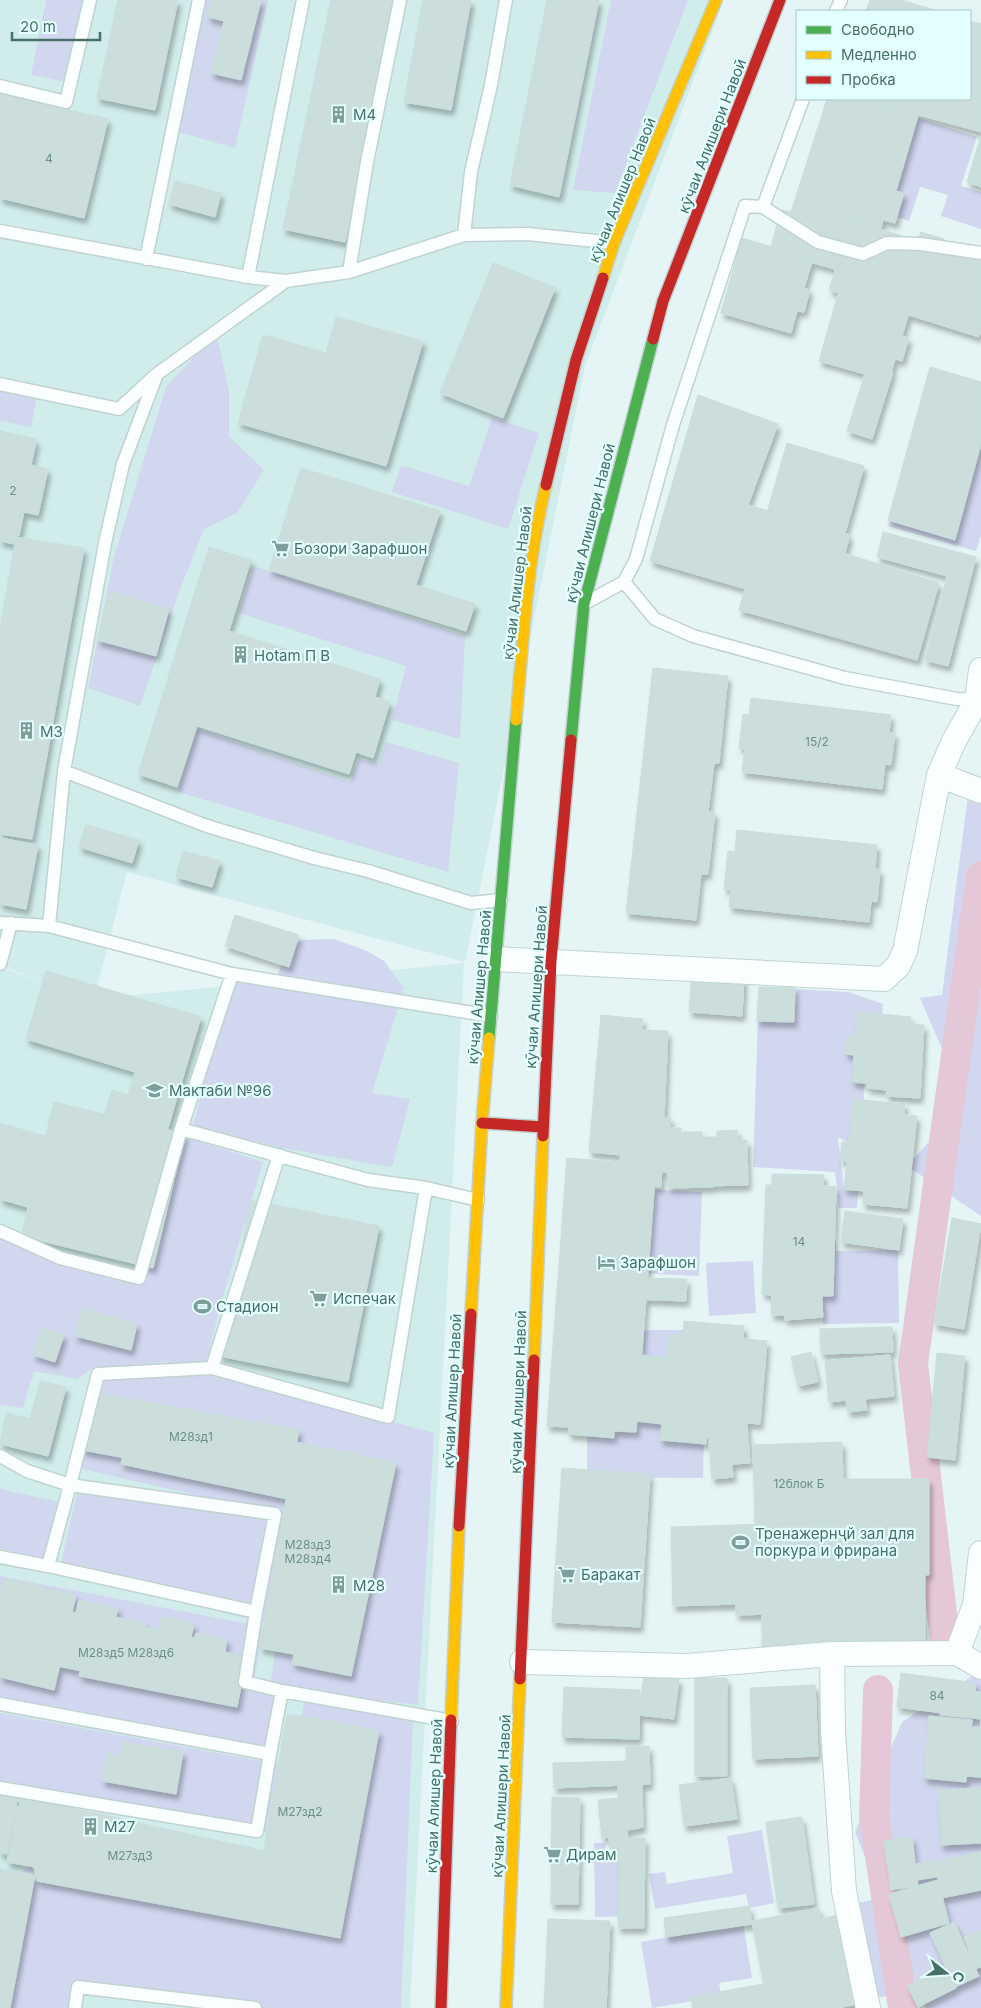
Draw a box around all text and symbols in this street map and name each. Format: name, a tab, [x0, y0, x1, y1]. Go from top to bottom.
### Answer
scale bar	[12, 10, 100, 42]
legend	[796, 10, 971, 100]
text: 20 m	[20, 17, 56, 36]
text: Свободно	[841, 20, 915, 39]
text: Медленно	[841, 45, 917, 64]
street label: кӯчаи Алишери Навоӣ	[674, 56, 750, 216]
text: Пробка	[841, 70, 896, 89]
building icon: М4	[329, 104, 349, 124]
place label: М4	[353, 105, 376, 124]
street label: кӯчаи Алишер Навоӣ	[584, 115, 660, 265]
house number: 4	[45, 151, 53, 166]
street label: кӯчаи Алишери Навоӣ	[561, 441, 619, 605]
house number: 2	[9, 483, 17, 498]
street label: кӯчаи Алишер Навоӣ	[498, 505, 536, 661]
supermarket icon: Бозори Зарафшон	[270, 538, 290, 558]
place label: Бозори Зарафшон	[294, 539, 427, 558]
building icon: Hotam П В	[230, 645, 250, 665]
place label: Hotam П В	[254, 646, 330, 665]
building icon: М3	[16, 721, 36, 741]
place label: М3	[40, 722, 63, 741]
house number: 15/2	[805, 734, 829, 749]
street label: кӯчаи Алишери Навоӣ	[521, 905, 551, 1069]
street label: кӯчаи Алишер Навоӣ	[463, 909, 495, 1065]
school or university icon: Мактаби №96	[145, 1080, 165, 1100]
place label: Мактаби №96	[169, 1081, 271, 1100]
house number: 14	[793, 1234, 806, 1249]
hotel icon: Зарафшон	[596, 1252, 616, 1272]
place label: Зарафшон	[620, 1253, 696, 1272]
supermarket icon: Испечак	[309, 1288, 329, 1308]
place label: Испечак	[333, 1289, 396, 1308]
sports icon: Стадион	[192, 1296, 212, 1316]
place label: Стадион	[216, 1297, 279, 1316]
street label: кӯчаи Алишери Навоӣ	[506, 1310, 530, 1474]
street label: кӯчаи Алишер Навоӣ	[438, 1313, 466, 1469]
house number: М28зд1	[169, 1429, 213, 1444]
house number: 12блок Б	[773, 1476, 825, 1491]
place label: Тренажернҷй зал для поркура и фрирана	[755, 1524, 915, 1560]
sports icon: Тренажернҷй зал для поркура и фрирана	[731, 1532, 751, 1552]
house number: М28зд3 М28зд4	[285, 1537, 332, 1566]
supermarket icon: Баракат	[557, 1564, 577, 1584]
place label: Баракат	[581, 1565, 640, 1584]
building icon: М28	[329, 1575, 349, 1595]
place label: М28	[353, 1576, 385, 1595]
house number: М28зд5 М28зд6	[78, 1645, 174, 1660]
house number: 84	[929, 1688, 945, 1703]
street label: кӯчаи Алишери Навоӣ	[487, 1714, 515, 1878]
street label: кӯчаи Алишер Навоӣ	[422, 1718, 446, 1874]
house number: М27зд2	[277, 1804, 323, 1819]
building icon: М27	[80, 1816, 100, 1836]
place label: М27	[104, 1817, 135, 1836]
supermarket icon: Дирам	[542, 1844, 562, 1864]
place label: Дирам	[566, 1845, 616, 1864]
house number: М27зд3	[107, 1848, 153, 1863]
north arrow	[921, 1948, 971, 1998]
text: С	[949, 1970, 969, 1984]

